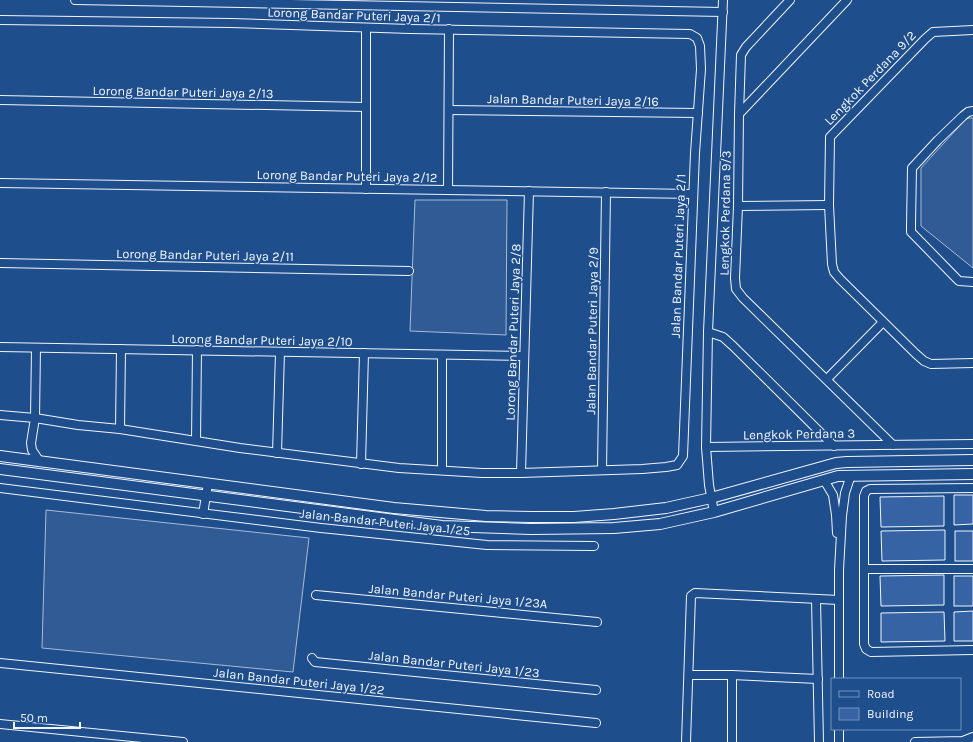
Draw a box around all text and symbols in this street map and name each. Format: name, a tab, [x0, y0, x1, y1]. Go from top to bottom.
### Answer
street label: Lorong Bandar Puteri Jaya 2/1	[267, 4, 441, 26]
street label: Lengkok Perdana 9/2	[821, 28, 919, 128]
street label: Lorong Bandar Puteri Jaya 2/13	[92, 83, 274, 101]
street label: Jalan Bandar Puteri Jaya 2/16	[487, 91, 659, 109]
street label: Lengkok Perdana 9/3	[716, 150, 734, 276]
street label: Lorong Bandar Puteri Jaya 2/12	[256, 167, 438, 185]
street label: Jalan Bandar Puteri Jaya 2/1	[668, 174, 688, 338]
street label: Lorong Bandar Puteri Jaya 2/8	[502, 243, 524, 421]
street label: Lorong Bandar Puteri Jaya 2/11	[116, 246, 294, 264]
street label: Jalan Bandar Puteri Jaya 2/9	[583, 247, 601, 415]
street label: Lorong Bandar Puteri Jaya 2/10	[171, 331, 353, 349]
street label: Lengkok Perdana 3	[743, 426, 855, 442]
street label: Jalan Bandar Puteri Jaya 1/25	[299, 506, 471, 538]
street label: Jalan Bandar Puteri Jaya 1/23A	[368, 581, 549, 611]
street label: Jalan Bandar Puteri Jaya 1/23	[368, 648, 540, 680]
street label: Jalan Bandar Puteri Jaya 1/22	[213, 665, 385, 697]
legend	[831, 678, 961, 730]
text: Road	[867, 687, 895, 701]
scale bar	[14, 704, 80, 730]
text: Building	[867, 707, 914, 721]
text: 50 m	[20, 711, 48, 725]

